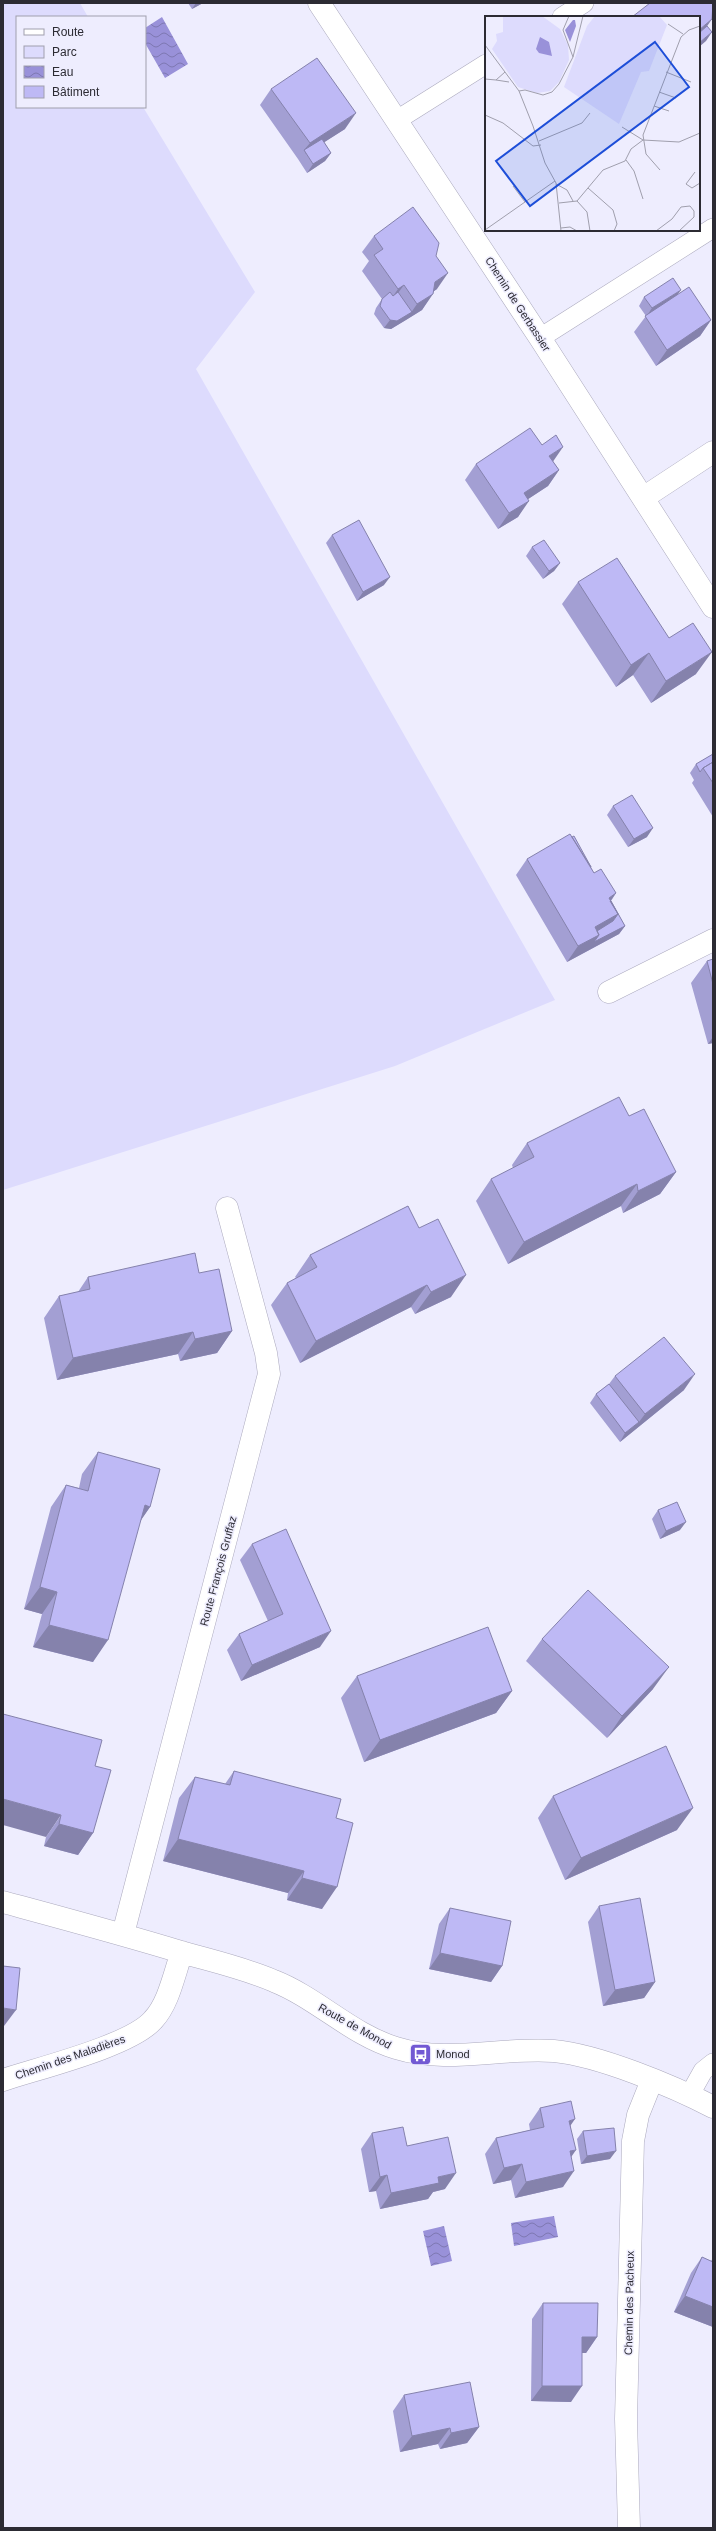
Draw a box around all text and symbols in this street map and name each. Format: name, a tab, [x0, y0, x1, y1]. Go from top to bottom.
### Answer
legend	[16, 16, 146, 108]
inset map	[485, 16, 700, 231]
text: Route	[52, 25, 84, 39]
text: Parc	[52, 45, 77, 59]
text: Eau	[52, 65, 73, 79]
text: Bâtiment	[52, 85, 100, 99]
street label: Chemin de Gerbassier	[483, 255, 553, 354]
street label: Route François Gruffaz	[198, 1515, 238, 1627]
street label: Route de Monod	[317, 2001, 393, 2051]
street label: Chemin des Maladières	[13, 2032, 127, 2081]
bus stop icon: Monod	[407, 2041, 433, 2067]
place label: Monod	[436, 2048, 470, 2060]
street label: Chemin des Pacheux	[622, 2250, 636, 2355]

